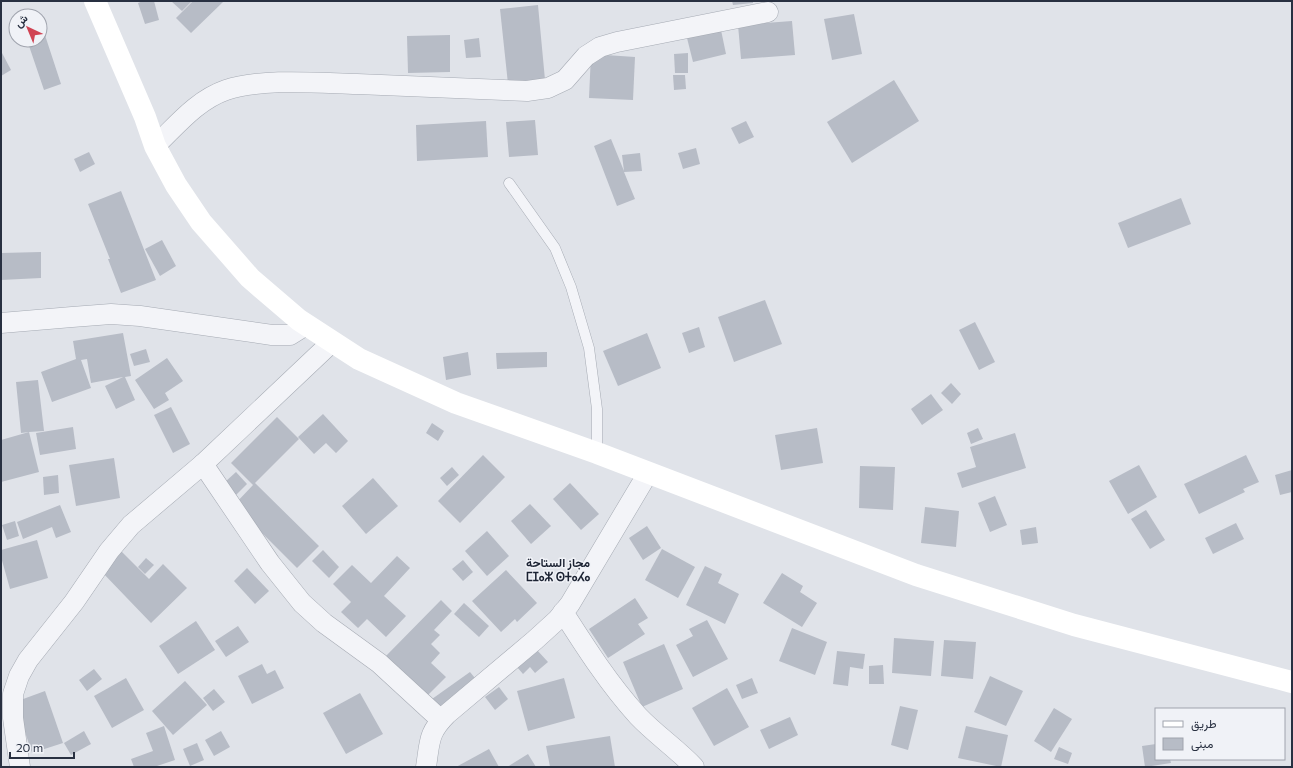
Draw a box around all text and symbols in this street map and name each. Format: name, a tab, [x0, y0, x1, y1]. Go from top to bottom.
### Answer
north arrow	[8, 8, 48, 48]
text: ش	[11, 11, 31, 30]
district label: مجاز الستاحة ⵎⵊⴰⵣ ⵙⵜⴰⵃⴰ	[526, 555, 590, 583]
legend	[1155, 708, 1285, 760]
text: طريق	[1191, 716, 1217, 732]
scale bar	[10, 734, 74, 760]
text: مبنى	[1191, 736, 1213, 752]
text: 20 m	[16, 740, 43, 754]

